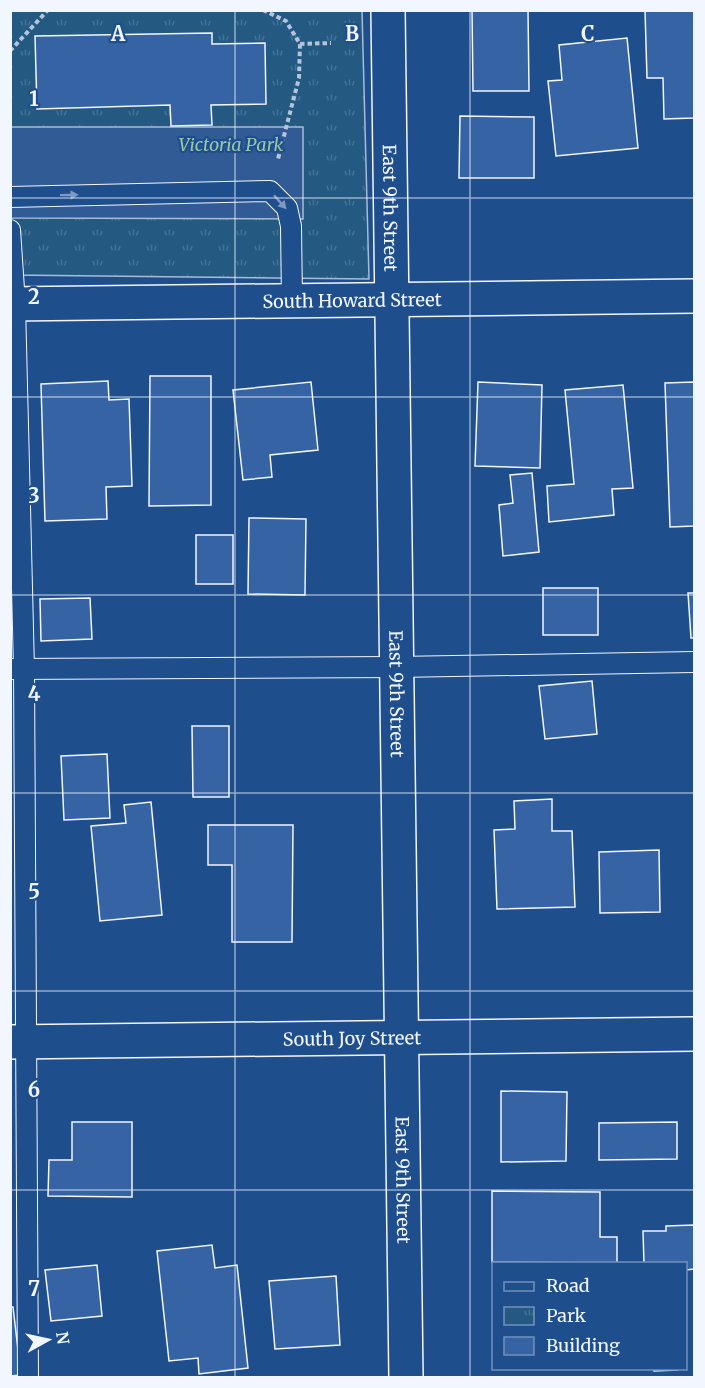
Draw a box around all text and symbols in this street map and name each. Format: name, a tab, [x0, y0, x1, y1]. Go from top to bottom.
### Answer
text: A	[110, 21, 126, 46]
text: B	[345, 21, 359, 46]
text: C	[581, 21, 595, 46]
text: 1	[29, 86, 39, 111]
park label: Victoria Park	[179, 133, 284, 156]
street label: East 9th Street	[378, 144, 403, 272]
one-way arrow	[59, 191, 78, 200]
one-way arrow	[273, 195, 287, 210]
text: 2	[28, 284, 40, 309]
street label: South Howard Street	[262, 287, 442, 313]
text: 3	[28, 483, 40, 508]
street label: East 9th Street	[385, 630, 409, 758]
text: 4	[28, 681, 41, 706]
text: 5	[28, 879, 40, 904]
street label: South Joy Street	[283, 1026, 421, 1050]
text: 6	[28, 1077, 40, 1102]
street label: East 9th Street	[391, 1116, 416, 1244]
legend	[492, 1262, 687, 1370]
text: Road	[546, 1274, 590, 1297]
text: 7	[28, 1276, 40, 1301]
text: Park	[546, 1304, 587, 1327]
north arrow	[18, 1310, 78, 1370]
text: N	[52, 1330, 74, 1346]
text: Building	[546, 1334, 620, 1357]

